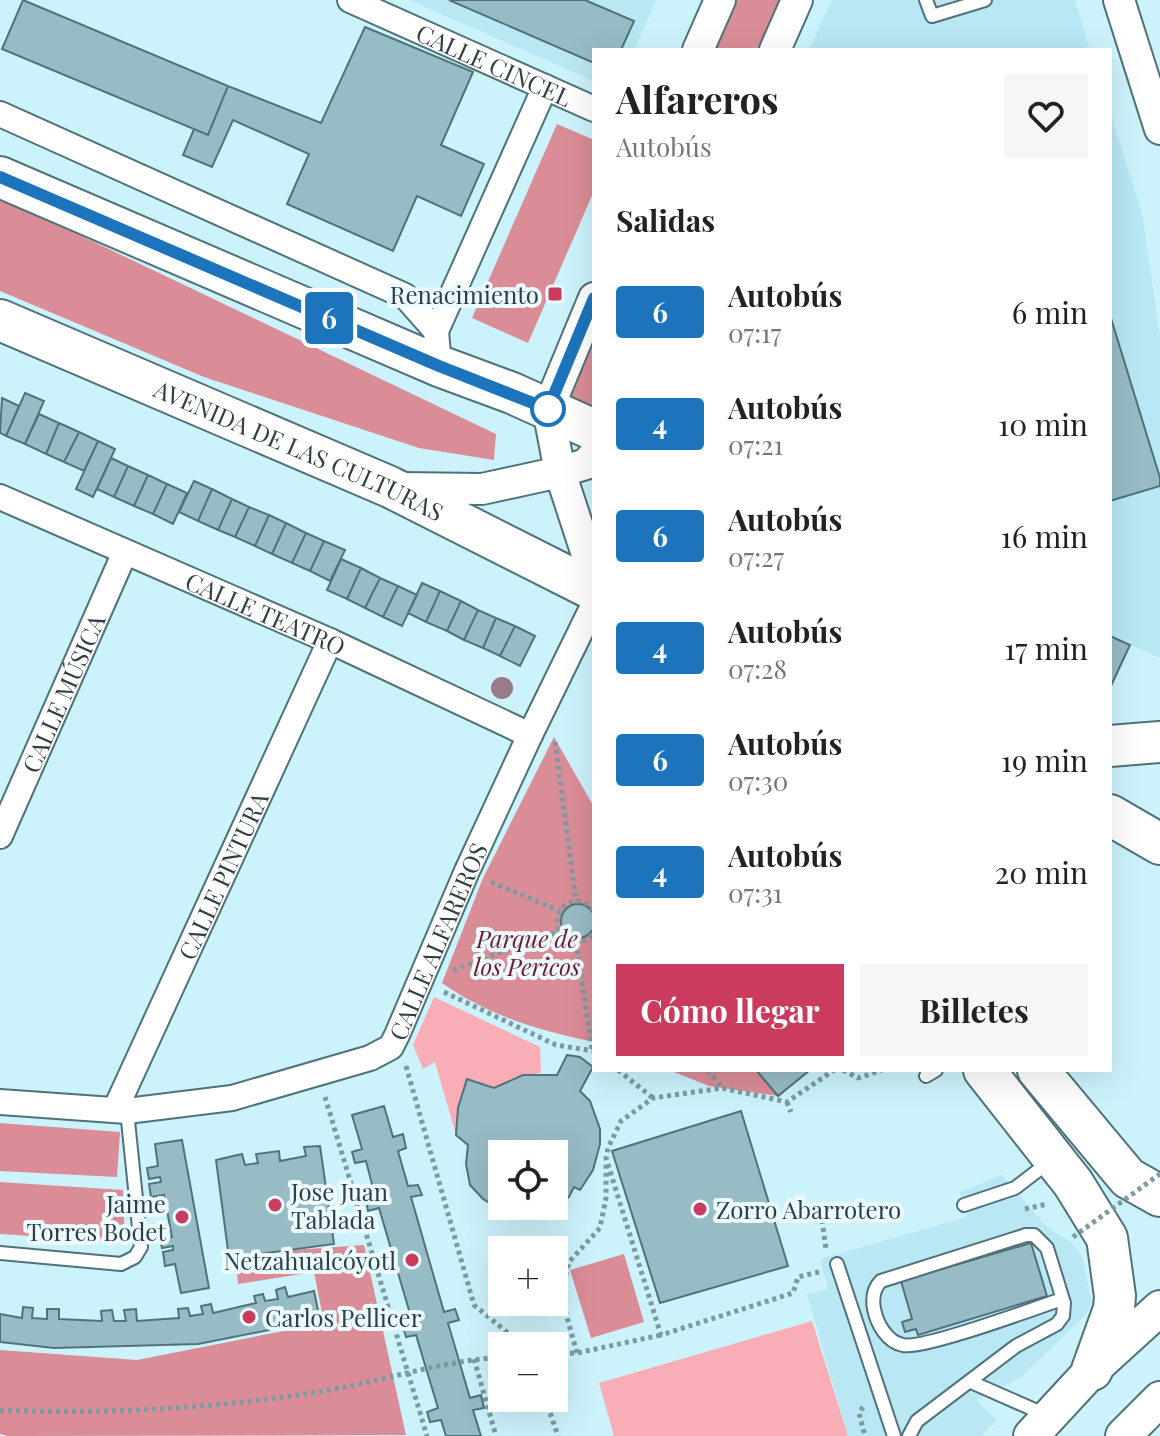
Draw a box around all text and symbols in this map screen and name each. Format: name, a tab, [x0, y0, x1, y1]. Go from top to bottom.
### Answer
street label: CALLE CINCEL	[412, 16, 577, 113]
text: Alfareros	[616, 73, 779, 124]
button: heart	[1004, 74, 1088, 158]
text: Autobús	[616, 129, 712, 164]
text: Salidas	[616, 200, 715, 240]
text: Autobús	[728, 275, 842, 315]
place label: Renacimiento	[390, 278, 539, 310]
marker: Renacimiento	[546, 285, 564, 303]
line badge: 6	[303, 292, 355, 344]
text: 6 min	[1012, 292, 1088, 332]
text: 6	[652, 293, 668, 330]
text: 6	[321, 299, 337, 336]
text: 07:17	[728, 315, 781, 350]
street label: AVENIDA DE LAS CULTURAS	[149, 372, 449, 528]
text: Autobús	[728, 387, 842, 427]
unlabelled marker	[531, 392, 565, 426]
text: 10 min	[998, 404, 1088, 444]
text: 4	[653, 405, 667, 442]
text: 07:21	[728, 427, 783, 462]
text: Autobús	[728, 499, 842, 539]
text: 16 min	[1001, 516, 1088, 556]
text: 6	[652, 517, 668, 554]
text: 07:27	[728, 539, 784, 574]
street label: CALLE TEATRO	[181, 564, 351, 662]
street label: CALLE MÚSICA	[14, 608, 112, 777]
text: Autobús	[728, 611, 842, 651]
text: 17 min	[1004, 628, 1088, 668]
text: 4	[653, 629, 667, 666]
text: 07:28	[728, 651, 787, 686]
text: Autobús	[728, 723, 842, 763]
text: 19 min	[1001, 740, 1088, 780]
text: 6	[652, 741, 668, 778]
text: 07:30	[728, 763, 788, 798]
street label: CALLE PINTURA	[170, 786, 275, 964]
text: Autobús	[728, 835, 842, 875]
street label: CALLE ALFAREROS	[381, 837, 494, 1045]
text: 20 min	[995, 852, 1088, 892]
text: 4	[653, 853, 667, 890]
text: 07:31	[728, 875, 782, 910]
park label: Parque de los Pericos	[474, 922, 580, 982]
button: Cómo llegar	[616, 964, 844, 1056]
button: Billetes	[860, 964, 1088, 1056]
map controls	[488, 1140, 568, 1412]
button: locate	[488, 1140, 568, 1220]
place label: Jose Juan Tablada	[290, 1175, 388, 1235]
place label: Jaime Torres Bodet	[27, 1187, 166, 1247]
place label: Zorro Abarrotero	[716, 1193, 901, 1225]
marker: Jose Juan Tablada	[266, 1196, 284, 1214]
marker: Zorro Abarrotero	[691, 1200, 709, 1218]
marker: Jaime Torres Bodet	[173, 1208, 191, 1226]
button: +	[488, 1236, 568, 1316]
place label: Netzahualcóyotl	[224, 1244, 396, 1276]
marker: Netzahualcóyotl	[403, 1251, 421, 1269]
place label: Carlos Pellicer	[265, 1301, 422, 1333]
marker: Carlos Pellicer	[240, 1308, 258, 1326]
button: −	[488, 1332, 568, 1412]

